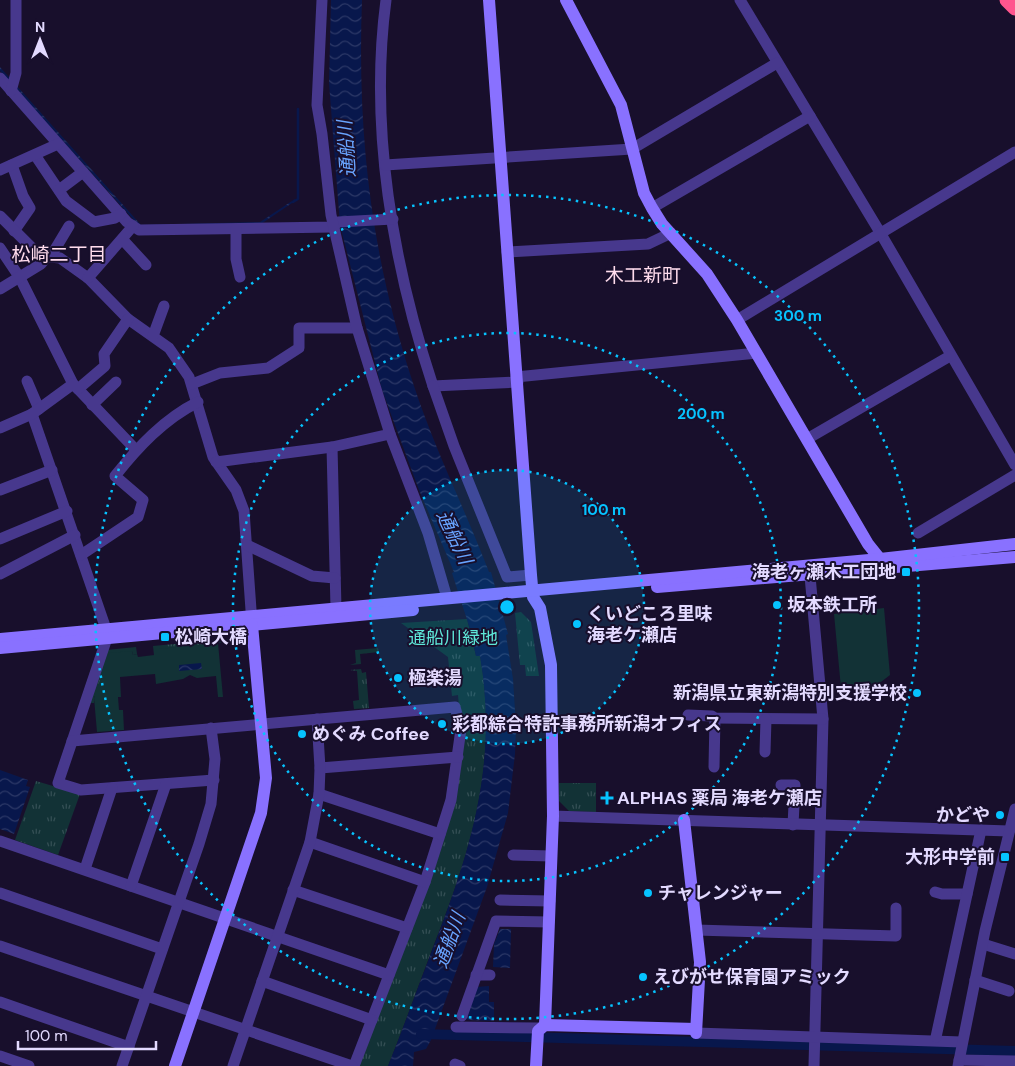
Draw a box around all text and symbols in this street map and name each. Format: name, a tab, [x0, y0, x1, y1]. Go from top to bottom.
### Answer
north arrow	[15, 15, 65, 65]
text: N	[35, 18, 45, 36]
water label: 通船川	[332, 118, 361, 178]
district label: 松崎二丁目	[11, 242, 107, 267]
district label: 木工新町	[605, 263, 681, 288]
text: 300 m	[774, 306, 822, 326]
text: 200 m	[677, 404, 725, 424]
text: 100 m	[582, 500, 626, 520]
water label: 通船川	[431, 506, 479, 570]
place label: 海老ヶ瀬木工団地	[752, 560, 896, 584]
marker: 海老ヶ瀬木工団地	[900, 566, 912, 578]
place label: 坂本鉄工所	[787, 593, 877, 617]
centre of rings	[498, 598, 516, 616]
marker: 坂本鉄工所	[771, 599, 783, 611]
place label: くいどころ里味 海老ケ瀬店	[587, 602, 712, 647]
marker: くいどころ里味 海老ケ瀬店	[571, 618, 583, 630]
place label: 松崎大橋	[175, 625, 247, 649]
park label: 通船川緑地	[408, 626, 498, 650]
marker: 松崎大橋	[159, 631, 171, 643]
place label: 極楽湯	[408, 666, 462, 690]
marker: 極楽湯	[392, 672, 404, 684]
place label: 新潟県立東新潟特別支援学校	[673, 681, 907, 705]
marker: 新潟県立東新潟特別支援学校	[911, 687, 923, 699]
place label: 彩都綜合特許事務所新潟オフィス	[452, 712, 722, 736]
marker: 彩都綜合特許事務所新潟オフィス	[436, 718, 448, 730]
place label: めぐみ Coffee	[312, 722, 430, 746]
marker: めぐみ Coffee	[296, 728, 308, 740]
place label: ALPHAS 薬局 海老ケ瀬店	[617, 786, 822, 810]
marker: ALPHAS 薬局 海老ケ瀬店	[601, 792, 613, 804]
place label: かどや	[936, 803, 990, 827]
marker: かどや	[994, 809, 1006, 821]
place label: 大形中学前	[905, 845, 995, 869]
marker: 大形中学前	[999, 851, 1011, 863]
place label: チャレンジャー	[658, 881, 783, 905]
marker: チャレンジャー	[642, 887, 654, 899]
water label: 通船川	[428, 907, 472, 971]
place label: えびがせ保育園アミック	[653, 965, 851, 989]
marker: えびがせ保育園アミック	[637, 971, 649, 983]
scale bar	[18, 1018, 155, 1050]
text: 100 m	[25, 1026, 68, 1046]

